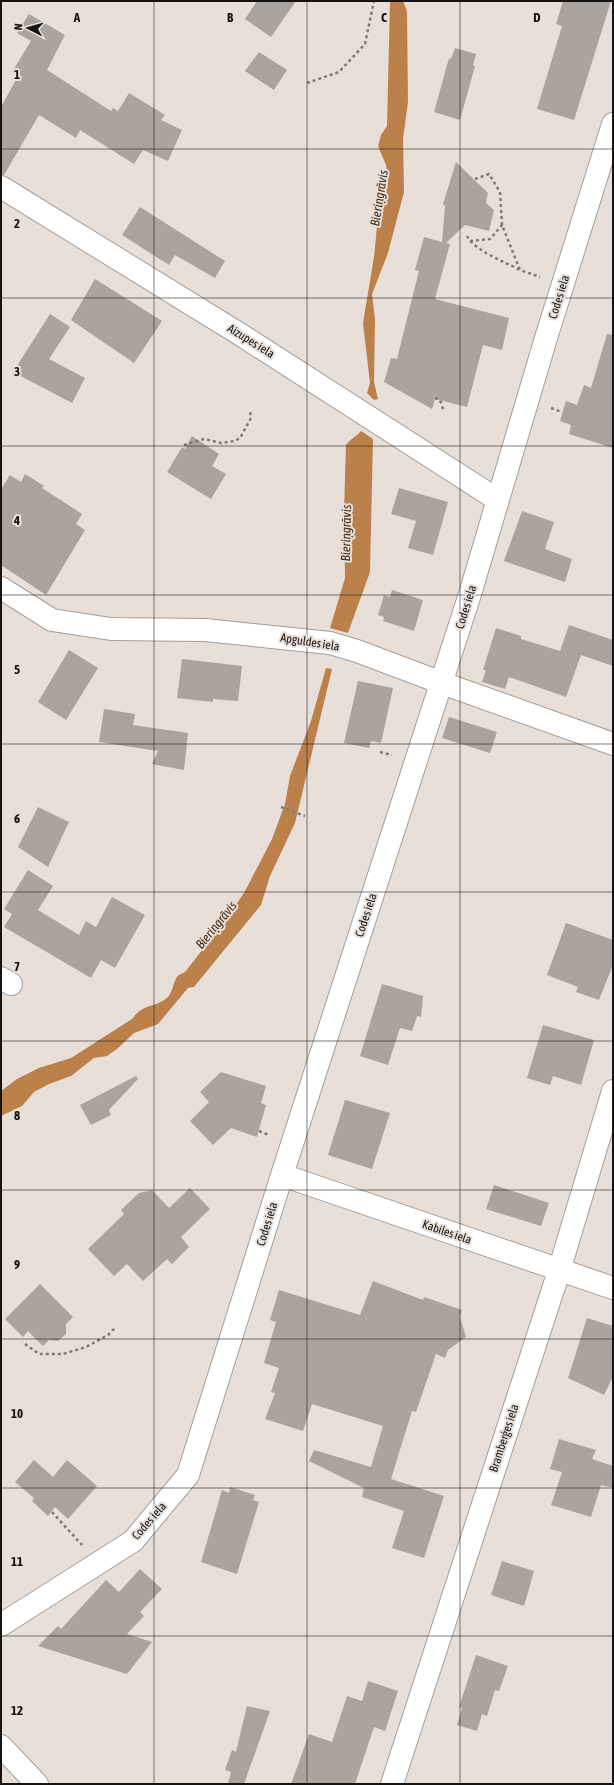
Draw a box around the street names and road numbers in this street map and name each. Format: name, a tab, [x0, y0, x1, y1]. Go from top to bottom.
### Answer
street label: Codes iela	[546, 273, 572, 321]
street label: Aizupes iela	[225, 321, 277, 361]
street label: Codes iela	[453, 583, 479, 631]
street label: Apguldes iela	[279, 630, 341, 654]
street label: Codes iela	[352, 891, 380, 939]
street label: Codes iela	[254, 1200, 280, 1248]
street label: Kabiles iela	[421, 1217, 473, 1247]
street label: Bramberģes iela	[486, 1402, 522, 1474]
street label: Codes iela	[129, 1499, 169, 1543]

